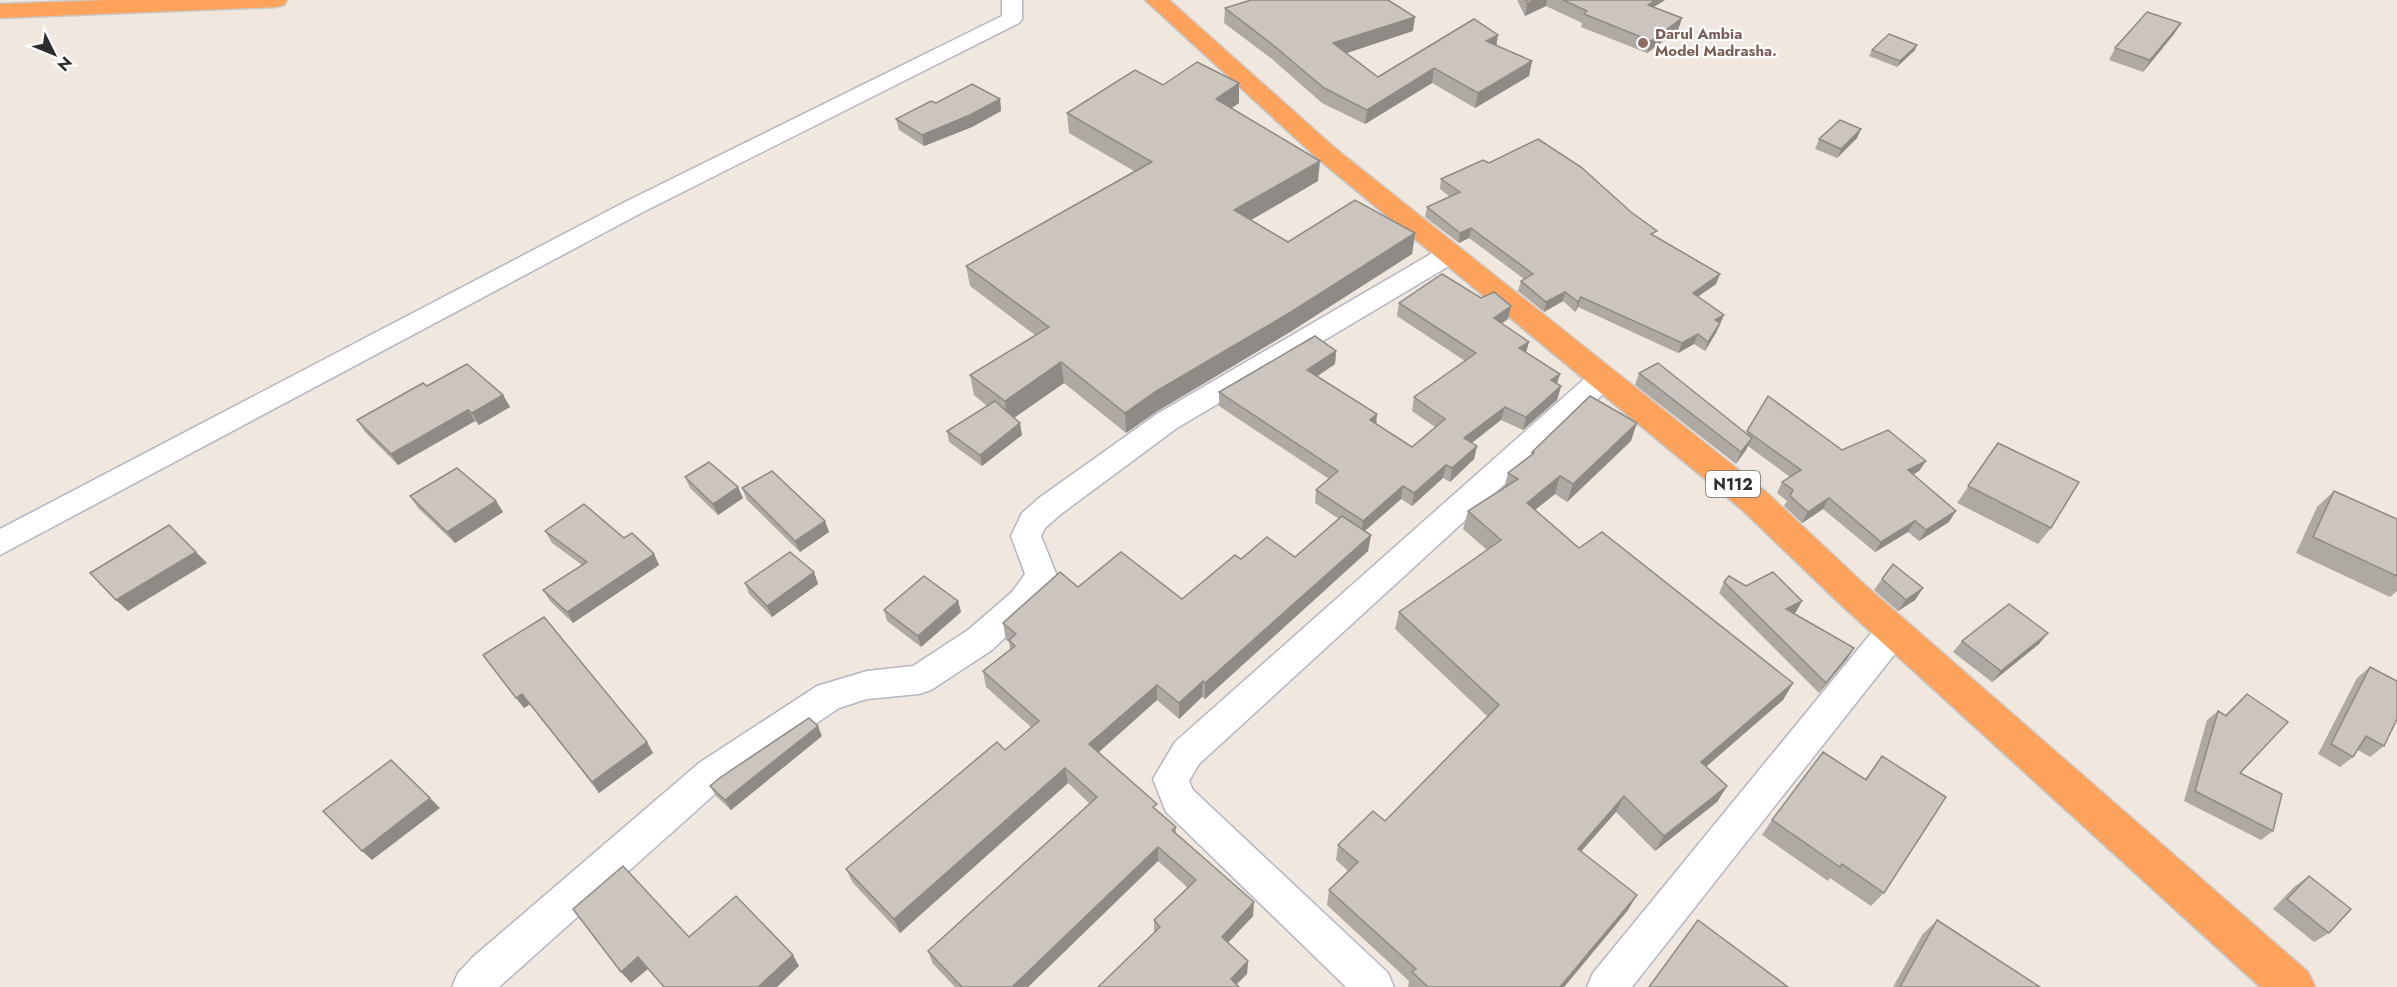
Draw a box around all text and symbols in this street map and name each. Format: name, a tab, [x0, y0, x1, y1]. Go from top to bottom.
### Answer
place label: Darul Ambia Model Madrasha.	[1655, 23, 1777, 62]
north arrow	[24, 24, 84, 84]
marker: Darul Ambia Model Madrasha.	[1636, 36, 1650, 50]
text: N	[52, 51, 77, 76]
road number: N112	[1706, 471, 1760, 497]

